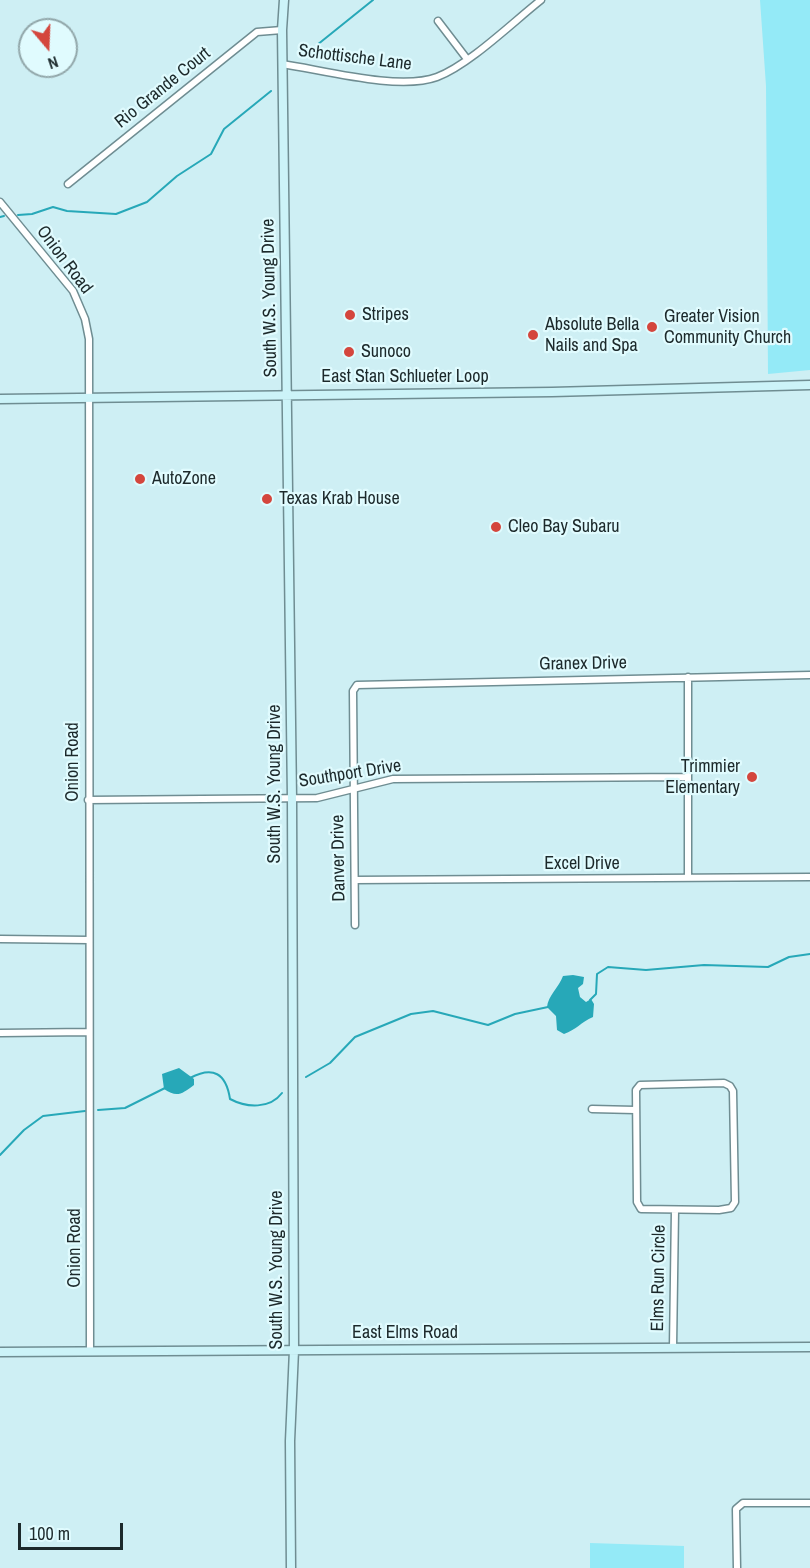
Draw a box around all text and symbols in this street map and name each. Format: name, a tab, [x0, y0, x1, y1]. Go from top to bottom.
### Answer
north arrow	[18, 18, 78, 78]
street label: Schottische Lane	[297, 40, 413, 76]
street label: Rio Grande Court	[111, 43, 215, 133]
text: N	[45, 51, 61, 75]
street label: South W.S. Young Drive	[258, 218, 282, 378]
street label: Onion Road	[31, 222, 97, 298]
place label: Stripes	[362, 304, 409, 326]
place label: Greater Vision Community Church	[664, 306, 791, 348]
marker: Stripes	[343, 308, 357, 322]
place label: Absolute Bella Nails and Spa	[545, 314, 639, 356]
marker: Greater Vision Community Church	[645, 320, 659, 334]
marker: Absolute Bella Nails and Spa	[526, 328, 540, 342]
place label: Sunoco	[361, 341, 411, 363]
marker: Sunoco	[342, 345, 356, 359]
street label: East Stan Schlueter Loop	[321, 366, 489, 388]
place label: AutoZone	[152, 468, 216, 490]
marker: AutoZone	[133, 472, 147, 486]
place label: Texas Krab House	[279, 488, 400, 510]
marker: Texas Krab House	[260, 492, 274, 506]
place label: Cleo Bay Subaru	[508, 516, 620, 538]
marker: Cleo Bay Subaru	[489, 520, 503, 534]
street label: Granex Drive	[539, 652, 627, 676]
street label: South W.S. Young Drive	[264, 705, 286, 863]
street label: Onion Road	[62, 722, 84, 802]
street label: Southport Drive	[297, 755, 403, 793]
place label: Trimmier Elementary	[665, 756, 740, 798]
marker: Trimmier Elementary	[745, 770, 759, 784]
street label: Danver Drive	[327, 814, 351, 902]
street label: Excel Drive	[544, 853, 620, 875]
street label: South W.S. Young Drive	[266, 1191, 288, 1349]
street label: Onion Road	[64, 1208, 86, 1288]
street label: Elms Run Circle	[647, 1225, 671, 1331]
street label: East Elms Road	[352, 1322, 458, 1344]
scale bar	[21, 1511, 126, 1549]
text: 100 m	[29, 1521, 70, 1546]

